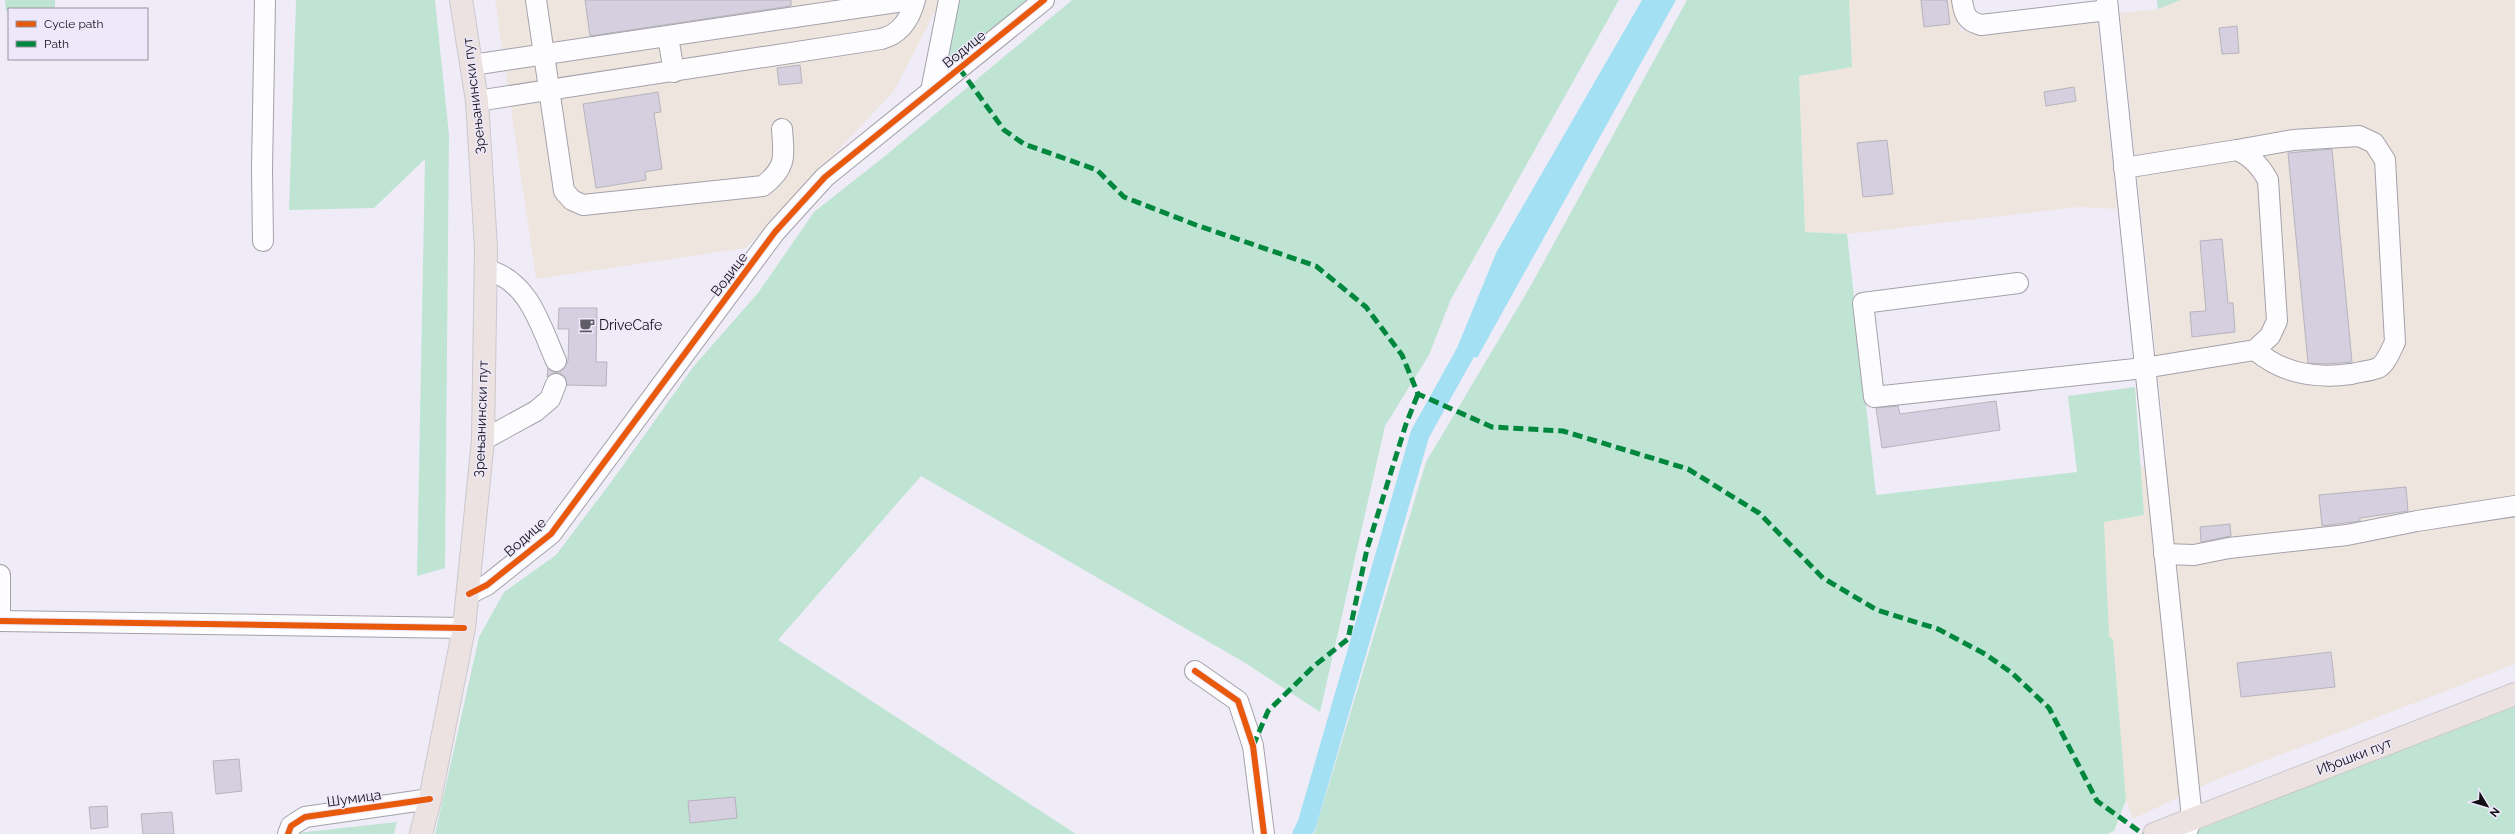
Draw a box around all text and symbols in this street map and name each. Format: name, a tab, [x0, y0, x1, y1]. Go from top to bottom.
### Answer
legend	[8, 8, 148, 60]
text: Cycle path	[44, 17, 103, 31]
street label: Водице	[939, 27, 989, 71]
text: Path	[44, 37, 69, 51]
street label: Зрењанински пут	[459, 37, 489, 155]
street label: Водице	[707, 249, 751, 299]
cafe icon: DriveCafe	[578, 316, 596, 334]
place label: DriveCafe	[599, 317, 662, 333]
street label: Зрењанински пут	[471, 360, 491, 478]
street label: Водице	[501, 514, 549, 560]
street label: Иђошки пут	[2314, 734, 2394, 778]
street label: Шумица	[326, 786, 382, 810]
north arrow	[2467, 786, 2507, 826]
text: N	[2487, 805, 2502, 819]

